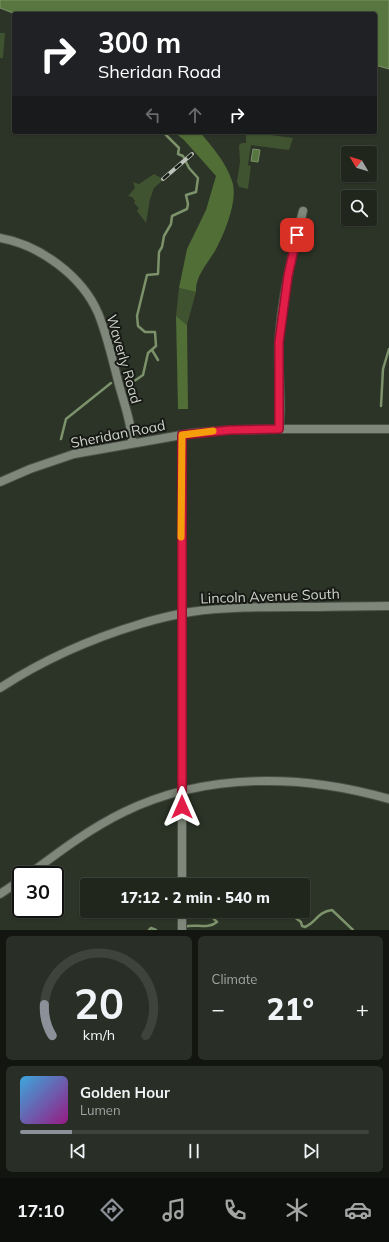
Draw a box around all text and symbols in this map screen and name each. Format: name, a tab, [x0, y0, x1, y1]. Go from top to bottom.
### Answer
text: 300 m	[98, 25, 181, 60]
icon: right	[32, 28, 84, 80]
text: Sheridan Road	[98, 60, 221, 83]
icon: left	[142, 104, 164, 126]
icon: ahead	[184, 104, 206, 126]
icon: right	[226, 104, 248, 126]
north arrow	[341, 146, 377, 182]
map controls	[341, 146, 377, 226]
button: search	[341, 190, 377, 226]
pin	[280, 218, 314, 252]
icon: arrive	[286, 224, 308, 246]
street label: Waverly Road	[103, 312, 145, 406]
street label: Sheridan Road	[69, 416, 167, 452]
street label: Lincoln Avenue South	[200, 585, 340, 607]
position arrow	[161, 786, 203, 828]
speed limit sign: 30	[12, 866, 64, 918]
text: 17:12 · 2 min · 540 m	[120, 888, 270, 907]
text: Climate	[212, 971, 257, 987]
text: 20	[74, 977, 124, 1029]
text: 21°	[266, 990, 314, 1028]
text: −	[212, 995, 225, 1023]
text: +	[356, 995, 369, 1023]
text: km/h	[83, 1026, 115, 1044]
text: Golden Hour	[80, 1083, 170, 1102]
text: Lumen	[80, 1102, 121, 1118]
icon: previous	[67, 1140, 89, 1162]
icon: pause	[183, 1140, 205, 1162]
icon: next	[300, 1140, 322, 1162]
icon: directions	[98, 1196, 126, 1224]
icon: music	[160, 1196, 188, 1224]
icon: phone	[221, 1196, 249, 1224]
icon: climate	[283, 1196, 311, 1224]
icon: car	[344, 1196, 372, 1224]
text: 17:10	[17, 1199, 64, 1222]

